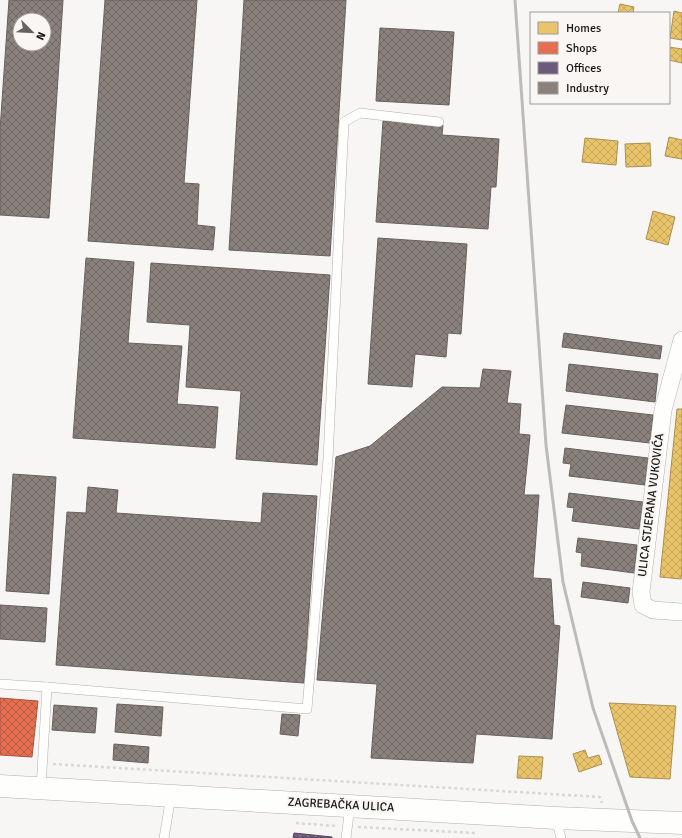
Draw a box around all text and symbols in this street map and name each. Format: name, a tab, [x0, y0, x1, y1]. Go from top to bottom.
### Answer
north arrow	[12, 12, 52, 52]
legend	[530, 12, 670, 104]
text: Homes	[566, 21, 601, 36]
text: N	[33, 30, 48, 42]
text: Shops	[566, 41, 597, 56]
text: Offices	[566, 61, 601, 76]
text: Industry	[566, 81, 609, 96]
street label: ULICA STJEPANA VUKOVIĆA	[635, 432, 667, 578]
street label: ZAGREBAČKA ULICA	[287, 795, 395, 815]

